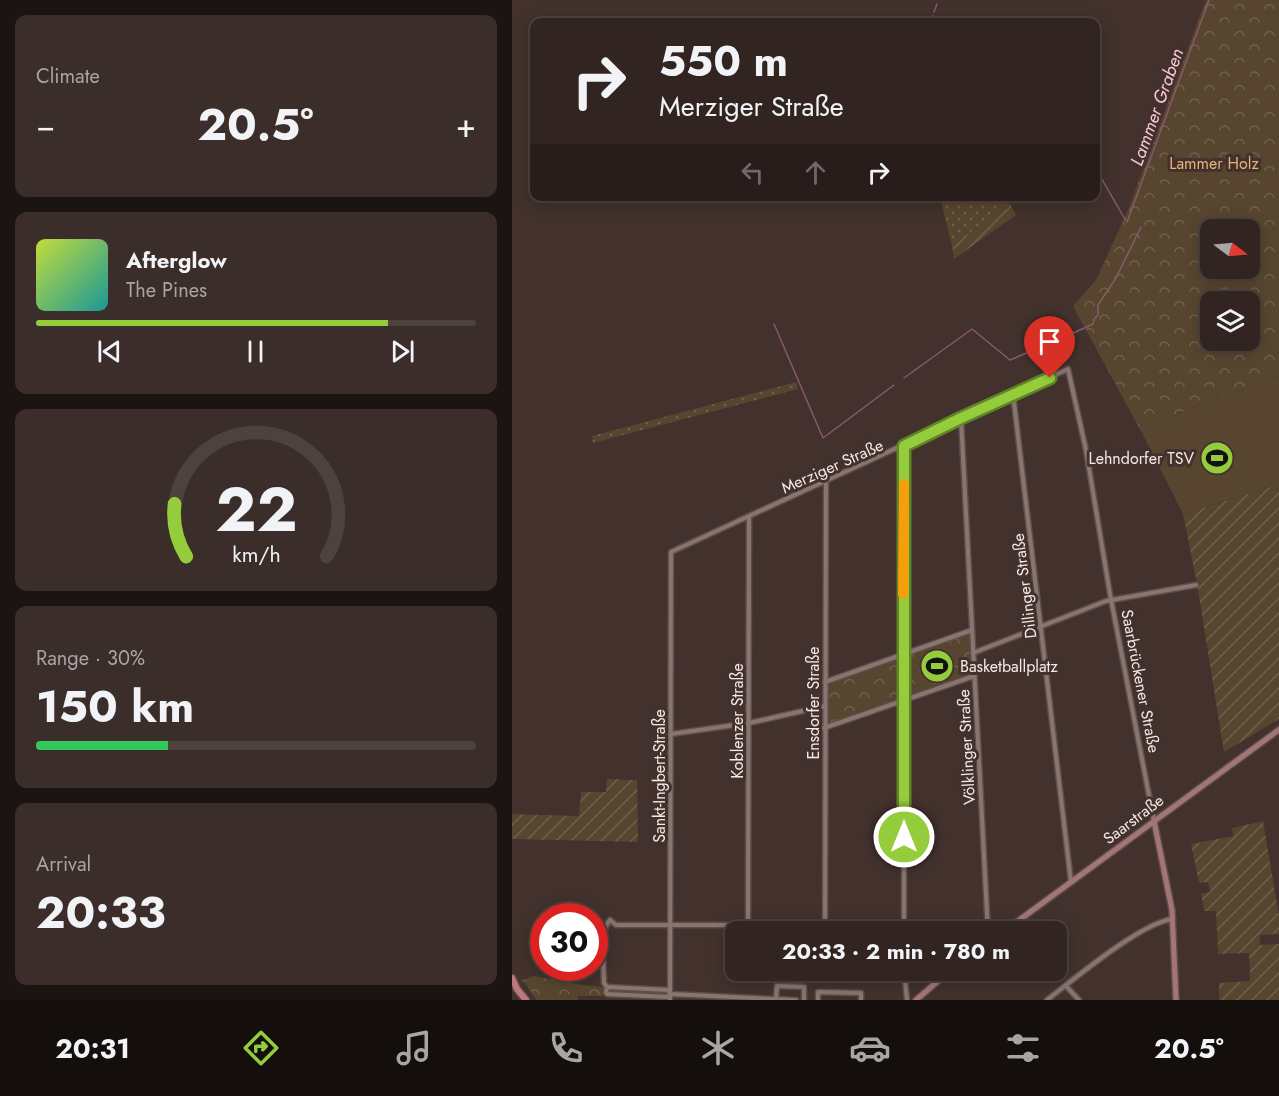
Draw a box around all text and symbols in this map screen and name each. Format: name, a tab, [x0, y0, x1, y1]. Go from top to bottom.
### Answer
text: 550 m	[659, 31, 788, 92]
icon: right	[560, 42, 638, 120]
water label: Lammer Graben	[1124, 45, 1190, 169]
text: Climate	[36, 62, 100, 91]
text: Merziger Straße	[659, 87, 844, 126]
text: 20.5°	[197, 92, 314, 157]
text: −	[36, 102, 55, 149]
text: +	[456, 102, 476, 149]
park label: Lammer Holz	[1169, 152, 1259, 175]
icon: left	[736, 156, 769, 189]
icon: ahead	[799, 156, 832, 189]
icon: right	[862, 156, 895, 189]
north arrow	[1200, 219, 1260, 279]
map controls	[1200, 219, 1260, 351]
text: Afterglow	[126, 244, 227, 276]
text: The Pines	[126, 276, 207, 305]
button: layers	[1200, 291, 1260, 351]
pin	[1024, 316, 1075, 378]
icon: arrive	[1033, 325, 1066, 358]
icon: previous	[93, 335, 126, 368]
icon: pause	[239, 335, 272, 368]
icon: next	[386, 335, 419, 368]
street label: Merziger Straße	[778, 434, 887, 499]
sports icon: Lehndorfer TSV	[1199, 440, 1235, 476]
place label: Lehndorfer TSV	[1089, 447, 1194, 470]
text: 22	[215, 464, 297, 554]
street label: Dillinger Straße	[1007, 532, 1042, 640]
text: km/h	[232, 539, 280, 570]
street label: Saarbrückener Straße	[1115, 608, 1166, 755]
text: Range · 30%	[36, 644, 145, 673]
street label: Ensdorfer Straße	[802, 646, 825, 760]
sports icon: Basketballplatz	[919, 648, 955, 684]
place label: Basketballplatz	[960, 655, 1058, 678]
street label: Koblenzer Straße	[726, 663, 749, 779]
text: 150 km	[36, 674, 194, 739]
street label: Völklinger Straße	[952, 689, 981, 805]
street label: Sankt-Ingbert-Straße	[648, 709, 671, 843]
street label: Saarstraße	[1098, 789, 1168, 850]
position arrow	[872, 805, 936, 869]
text: Arrival	[36, 850, 91, 879]
text: 20:33	[36, 880, 166, 945]
speed limit sign: 30	[530, 903, 608, 981]
text: 20:33 · 2 min · 780 m	[782, 935, 1010, 967]
icon: directions	[240, 1027, 282, 1069]
icon: music	[393, 1027, 435, 1069]
icon: phone	[545, 1027, 587, 1069]
icon: climate	[697, 1027, 739, 1069]
icon: car	[849, 1027, 891, 1069]
icon: filters	[1002, 1027, 1044, 1069]
text: 20:31	[55, 1029, 130, 1068]
text: 20.5°	[1154, 1029, 1224, 1068]

